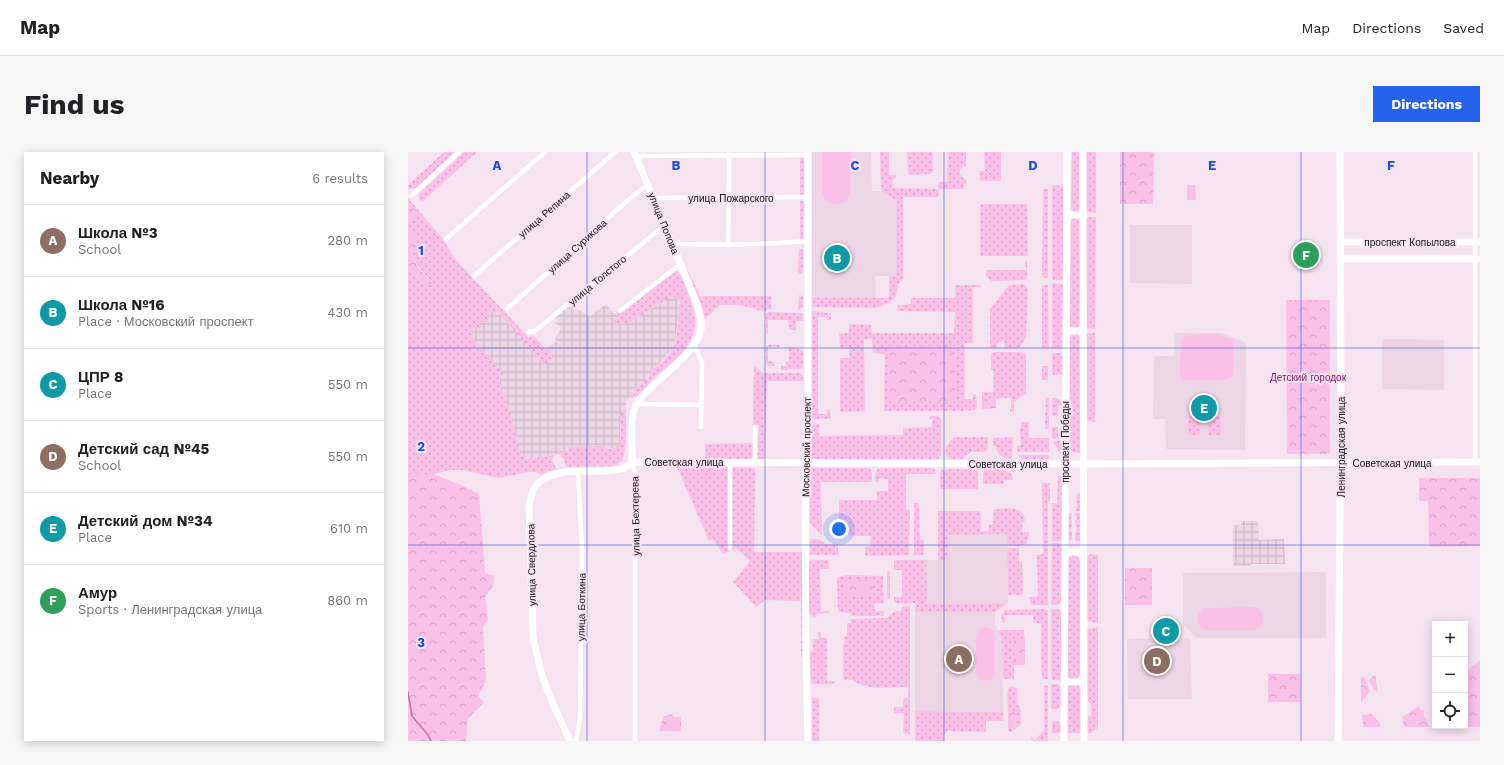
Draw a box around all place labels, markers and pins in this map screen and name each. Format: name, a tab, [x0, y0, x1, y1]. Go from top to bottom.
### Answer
pin: F	[1293, 240, 1319, 270]
pin: B	[824, 243, 850, 273]
pin: E	[1191, 393, 1217, 423]
pin: C	[1153, 616, 1179, 646]
pin: A	[946, 644, 972, 674]
pin: D	[1144, 646, 1170, 676]

